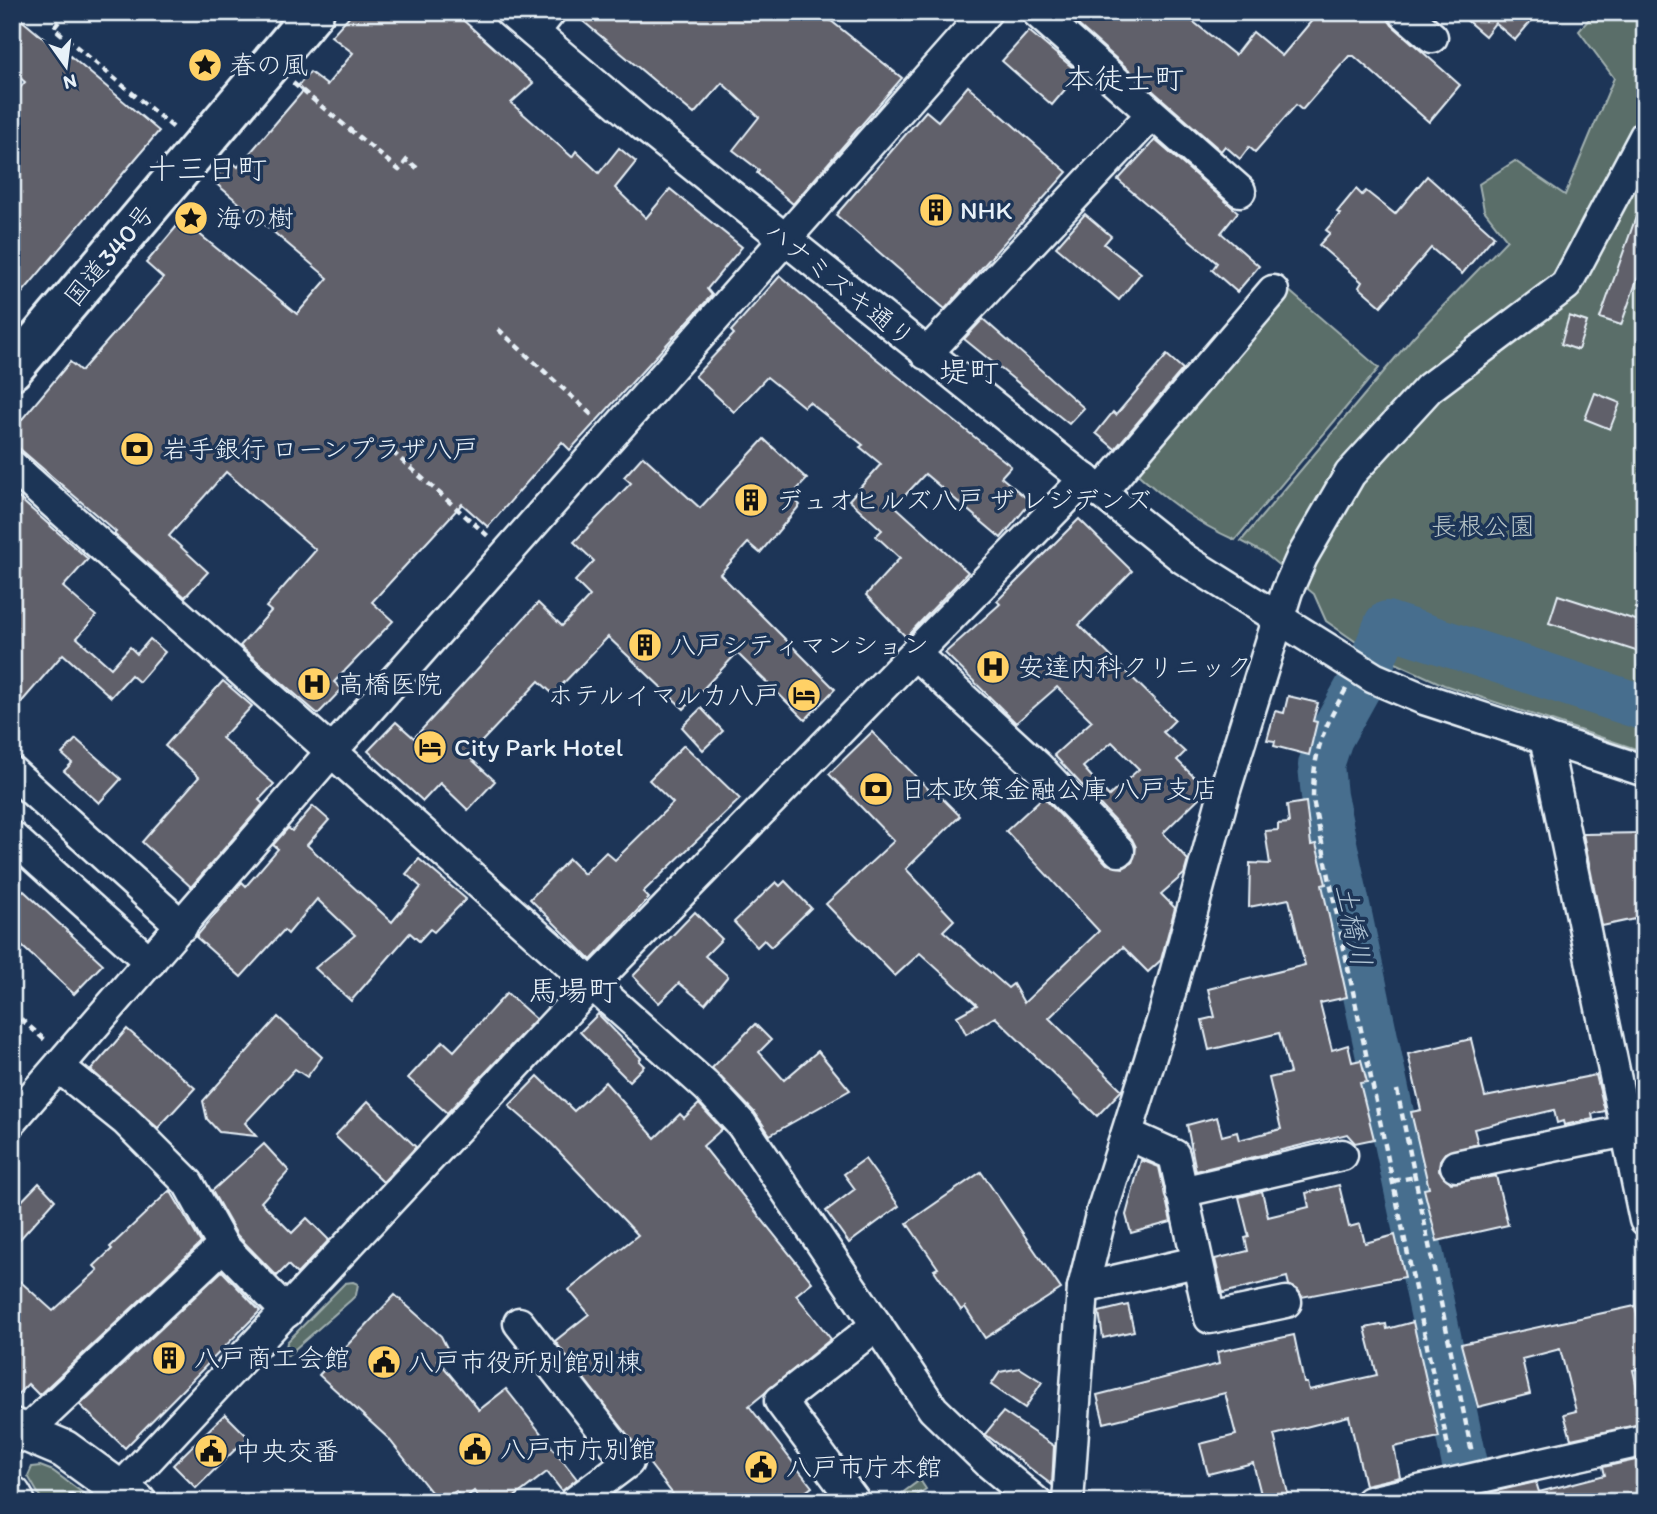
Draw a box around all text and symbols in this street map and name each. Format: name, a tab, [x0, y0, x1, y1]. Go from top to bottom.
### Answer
north arrow	[32, 32, 102, 102]
place icon: 春の風	[186, 46, 224, 84]
place label: 春の風	[230, 49, 308, 81]
district label: 本徒士町	[1064, 60, 1184, 97]
text: N	[61, 69, 79, 95]
district label: 十三日町	[147, 150, 267, 187]
building icon: NHK	[917, 191, 955, 229]
place label: NHK	[960, 194, 1013, 226]
street label: 国道340号	[57, 197, 161, 313]
place icon: 海の樹	[172, 199, 210, 237]
place label: 海の樹	[216, 202, 294, 234]
street label: ハナミズキ通り	[759, 214, 921, 354]
district label: 堤町	[939, 353, 999, 390]
bank icon: 岩手銀行 ローンプラザ八戸	[118, 430, 156, 468]
place label: 岩手銀行 ローンプラザ八戸	[162, 433, 478, 465]
building icon: デュオヒルズ八戸 ザ レジデンズ	[732, 481, 770, 519]
place label: デュオヒルズ八戸 ザ レジデンズ	[776, 484, 1151, 516]
park label: 長根公園	[1431, 510, 1535, 542]
building icon: 八戸シティマンション	[626, 626, 664, 664]
place label: 八戸シティマンション	[670, 629, 929, 661]
hospital icon: 安達内科クリニック	[974, 648, 1012, 686]
place label: 安達内科クリニック	[1018, 651, 1252, 683]
hospital icon: 高橋医院	[295, 665, 333, 703]
place label: 高橋医院	[338, 668, 442, 700]
hotel icon: ホテルイマルカ八戸	[785, 676, 823, 714]
place label: ホテルイマルカ八戸	[548, 679, 780, 711]
hotel icon: City Park Hotel	[411, 728, 449, 766]
place label: City Park Hotel	[454, 731, 623, 763]
bank icon: 日本政策金融公庫 八戸支店	[857, 770, 895, 808]
place label: 日本政策金融公庫 八戸支店	[900, 773, 1218, 805]
water label: 土橋川	[1329, 880, 1379, 970]
district label: 馬場町	[528, 972, 618, 1009]
building icon: 八戸商工会館	[150, 1339, 188, 1377]
place label: 八戸商工会館	[194, 1342, 350, 1374]
public building icon: 八戸市役所別館別棟	[365, 1343, 403, 1381]
place label: 八戸市役所別館別棟	[408, 1346, 642, 1378]
public building icon: 八戸市庁別館	[456, 1430, 494, 1468]
public building icon: 中央交番	[192, 1432, 230, 1470]
place label: 八戸市庁別館	[500, 1433, 656, 1465]
place label: 中央交番	[235, 1435, 339, 1467]
public building icon: 八戸市庁本館	[742, 1448, 780, 1486]
place label: 八戸市庁本館	[786, 1451, 942, 1483]

